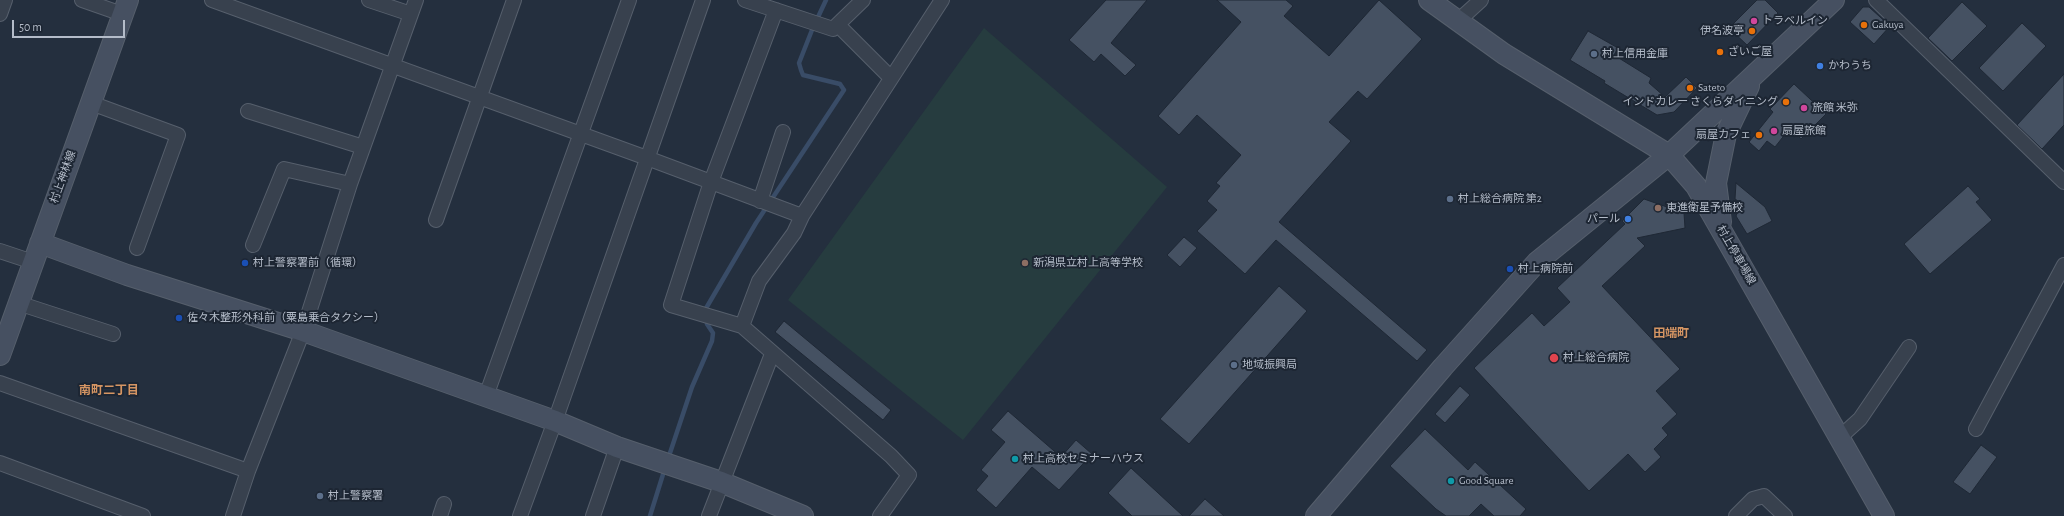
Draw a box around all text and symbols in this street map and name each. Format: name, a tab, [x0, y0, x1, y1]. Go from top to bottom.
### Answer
scale bar	[14, 12, 127, 38]
place label: トラベルイン	[1762, 14, 1828, 28]
marker: トラベルイン	[1749, 16, 1759, 26]
place label: Gakuya	[1872, 18, 1904, 32]
marker: Gakuya	[1859, 20, 1869, 30]
text: 50 m	[19, 21, 42, 33]
place label: 伊名波亭	[1700, 24, 1744, 38]
marker: 伊名波亭	[1747, 26, 1757, 36]
place label: ざいご屋	[1728, 45, 1772, 59]
place label: 村上信用金庫	[1602, 47, 1668, 61]
marker: ざいご屋	[1715, 47, 1725, 57]
marker: 村上信用金庫	[1589, 49, 1599, 59]
place label: かわうち	[1828, 59, 1872, 73]
marker: かわうち	[1815, 61, 1825, 71]
place label: Sateto	[1698, 81, 1725, 95]
marker: Sateto	[1685, 83, 1695, 93]
place label: インドカレー さくらダイニング	[1622, 95, 1778, 109]
marker: インドカレー さくらダイニング	[1781, 97, 1791, 107]
place label: 旅館 米弥	[1812, 101, 1858, 115]
marker: 旅館 米弥	[1799, 103, 1809, 113]
place label: 扇屋旅館	[1782, 124, 1826, 138]
marker: 扇屋旅館	[1769, 126, 1779, 136]
place label: 扇屋カフェ	[1696, 128, 1751, 142]
marker: 扇屋カフェ	[1754, 130, 1764, 140]
street label: 村上神林線	[47, 149, 79, 205]
place label: 村上総合病院 第2	[1458, 192, 1542, 206]
marker: 村上総合病院 第2	[1445, 194, 1455, 204]
place label: 東進衛星予備校	[1666, 201, 1743, 215]
marker: 東進衛星予備校	[1653, 203, 1663, 213]
place label: パール	[1587, 212, 1620, 226]
marker: パール	[1623, 214, 1633, 224]
street label: 村上停車場線	[1714, 223, 1758, 287]
place label: 村上警察署前（循環）	[253, 256, 363, 270]
place label: 新潟県立村上高等学校	[1033, 256, 1143, 270]
marker: 村上警察署前（循環）	[240, 258, 250, 268]
marker: 新潟県立村上高等学校	[1020, 258, 1030, 268]
place label: 村上病院前	[1518, 262, 1573, 276]
marker: 村上病院前	[1505, 264, 1515, 274]
place label: 佐々木整形外科前（粟島乗合タクシー）	[187, 311, 385, 325]
marker: 佐々木整形外科前（粟島乗合タクシー）	[174, 313, 184, 323]
district label: 田端町	[1653, 326, 1689, 340]
place label: 村上総合病院	[1563, 351, 1629, 365]
marker: 村上総合病院	[1548, 352, 1560, 364]
place label: 地域振興局	[1242, 358, 1297, 372]
marker: 地域振興局	[1229, 360, 1239, 370]
district label: 南町二丁目	[79, 383, 139, 397]
place label: 村上高校セミナーハウス	[1023, 452, 1144, 466]
marker: 村上高校セミナーハウス	[1010, 454, 1020, 464]
place label: Good Square	[1459, 474, 1513, 488]
marker: Good Square	[1446, 476, 1456, 486]
place label: 村上警察署	[328, 489, 383, 503]
marker: 村上警察署	[315, 491, 325, 501]

